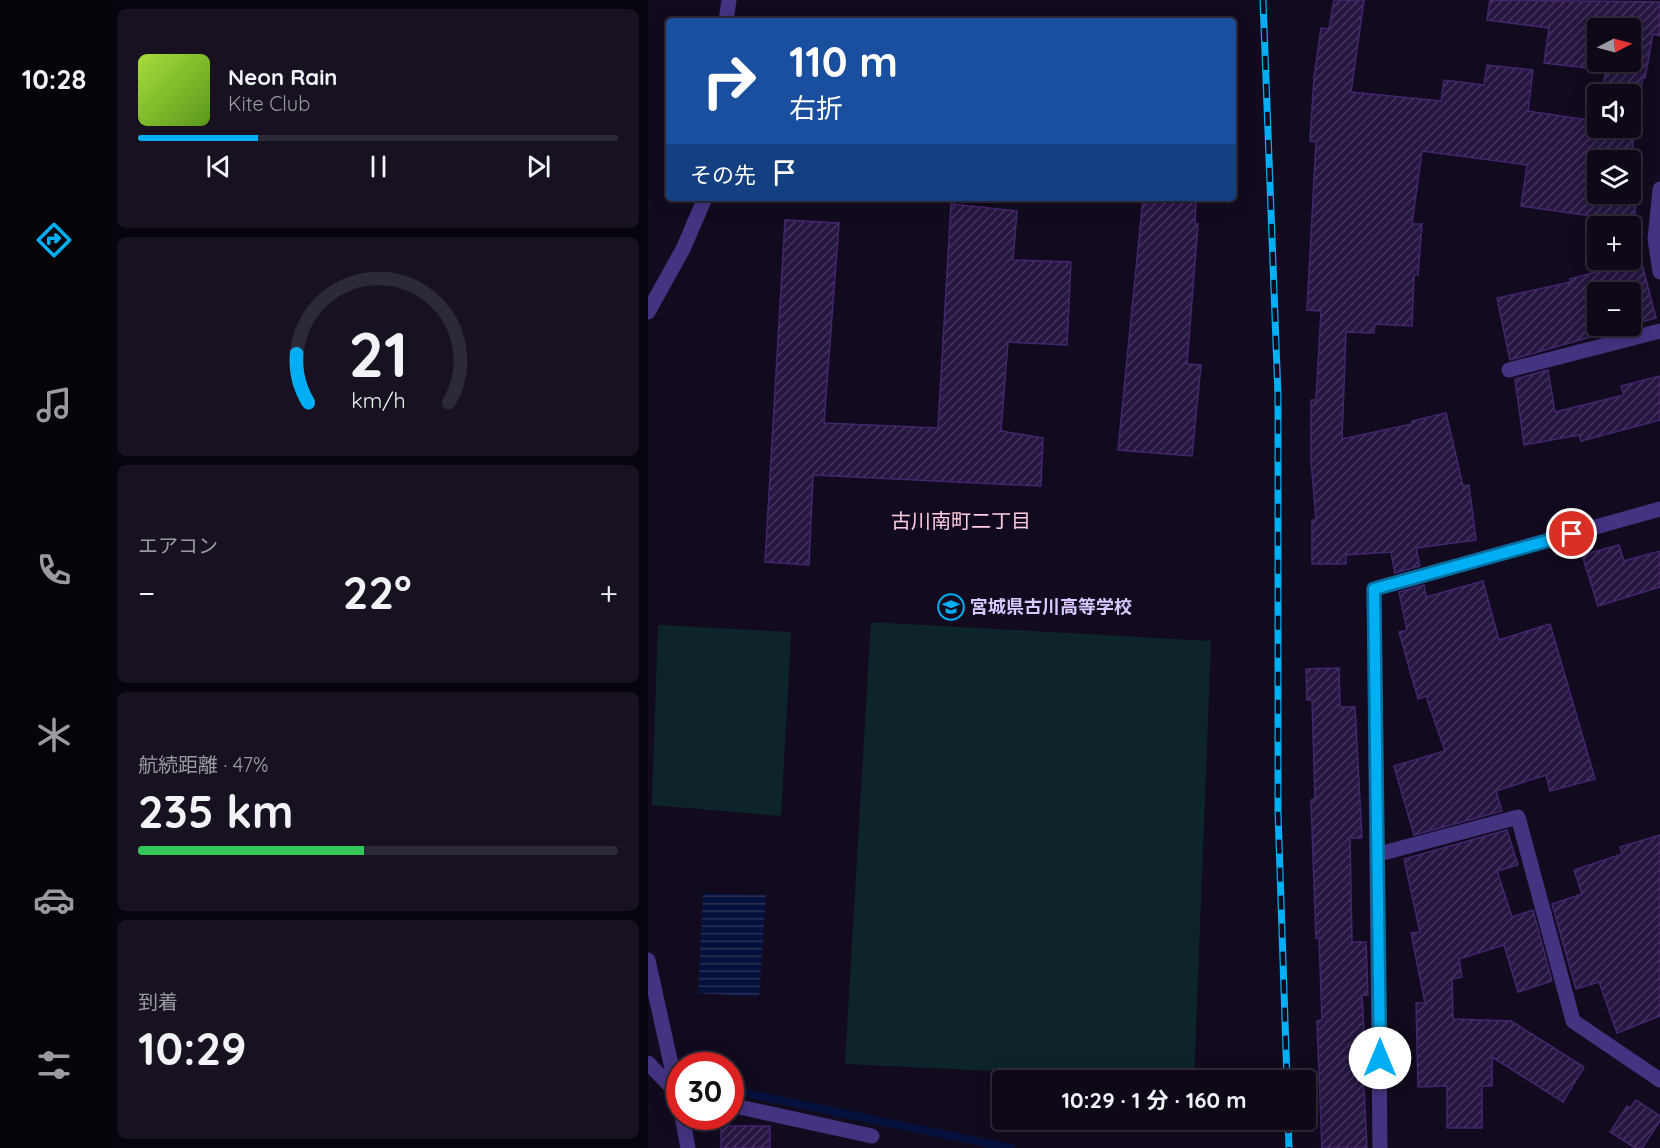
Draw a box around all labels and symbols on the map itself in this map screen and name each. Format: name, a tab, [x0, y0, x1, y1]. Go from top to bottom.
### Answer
north arrow	[1587, 18, 1641, 72]
district label: 古川南町二丁目	[891, 508, 1031, 533]
pin	[1546, 508, 1597, 559]
school or university icon: 宮城県古川高等学校	[936, 592, 966, 622]
place label: 宮城県古川高等学校	[970, 595, 1132, 618]
position arrow	[1348, 1026, 1412, 1090]
speed limit sign: 30	[666, 1052, 744, 1130]

